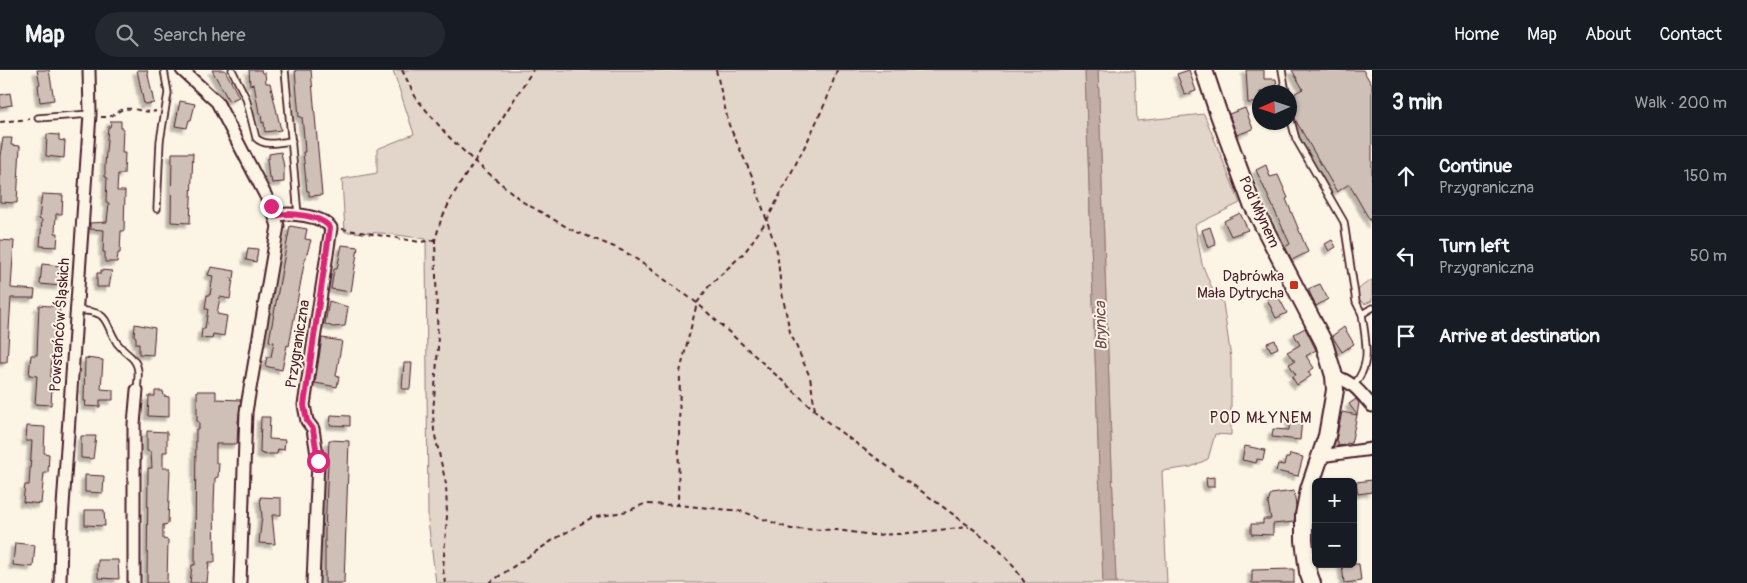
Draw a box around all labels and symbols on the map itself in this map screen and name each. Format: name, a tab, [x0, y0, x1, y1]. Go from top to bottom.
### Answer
north arrow	[1252, 85, 1297, 130]
street label: Pod Młynem	[1234, 173, 1284, 251]
route end	[260, 195, 283, 218]
street label: Powstańców Śląskich	[46, 257, 74, 393]
place label: Dąbrówka Mała Dytrycha	[1197, 267, 1284, 303]
marker: Dąbrówka Mała Dytrycha	[1288, 279, 1300, 291]
street label: Przygraniczna	[282, 299, 314, 389]
water label: Brynica	[1090, 300, 1112, 351]
district label: POD MŁYNEM	[1209, 408, 1313, 428]
route start	[307, 450, 330, 473]

